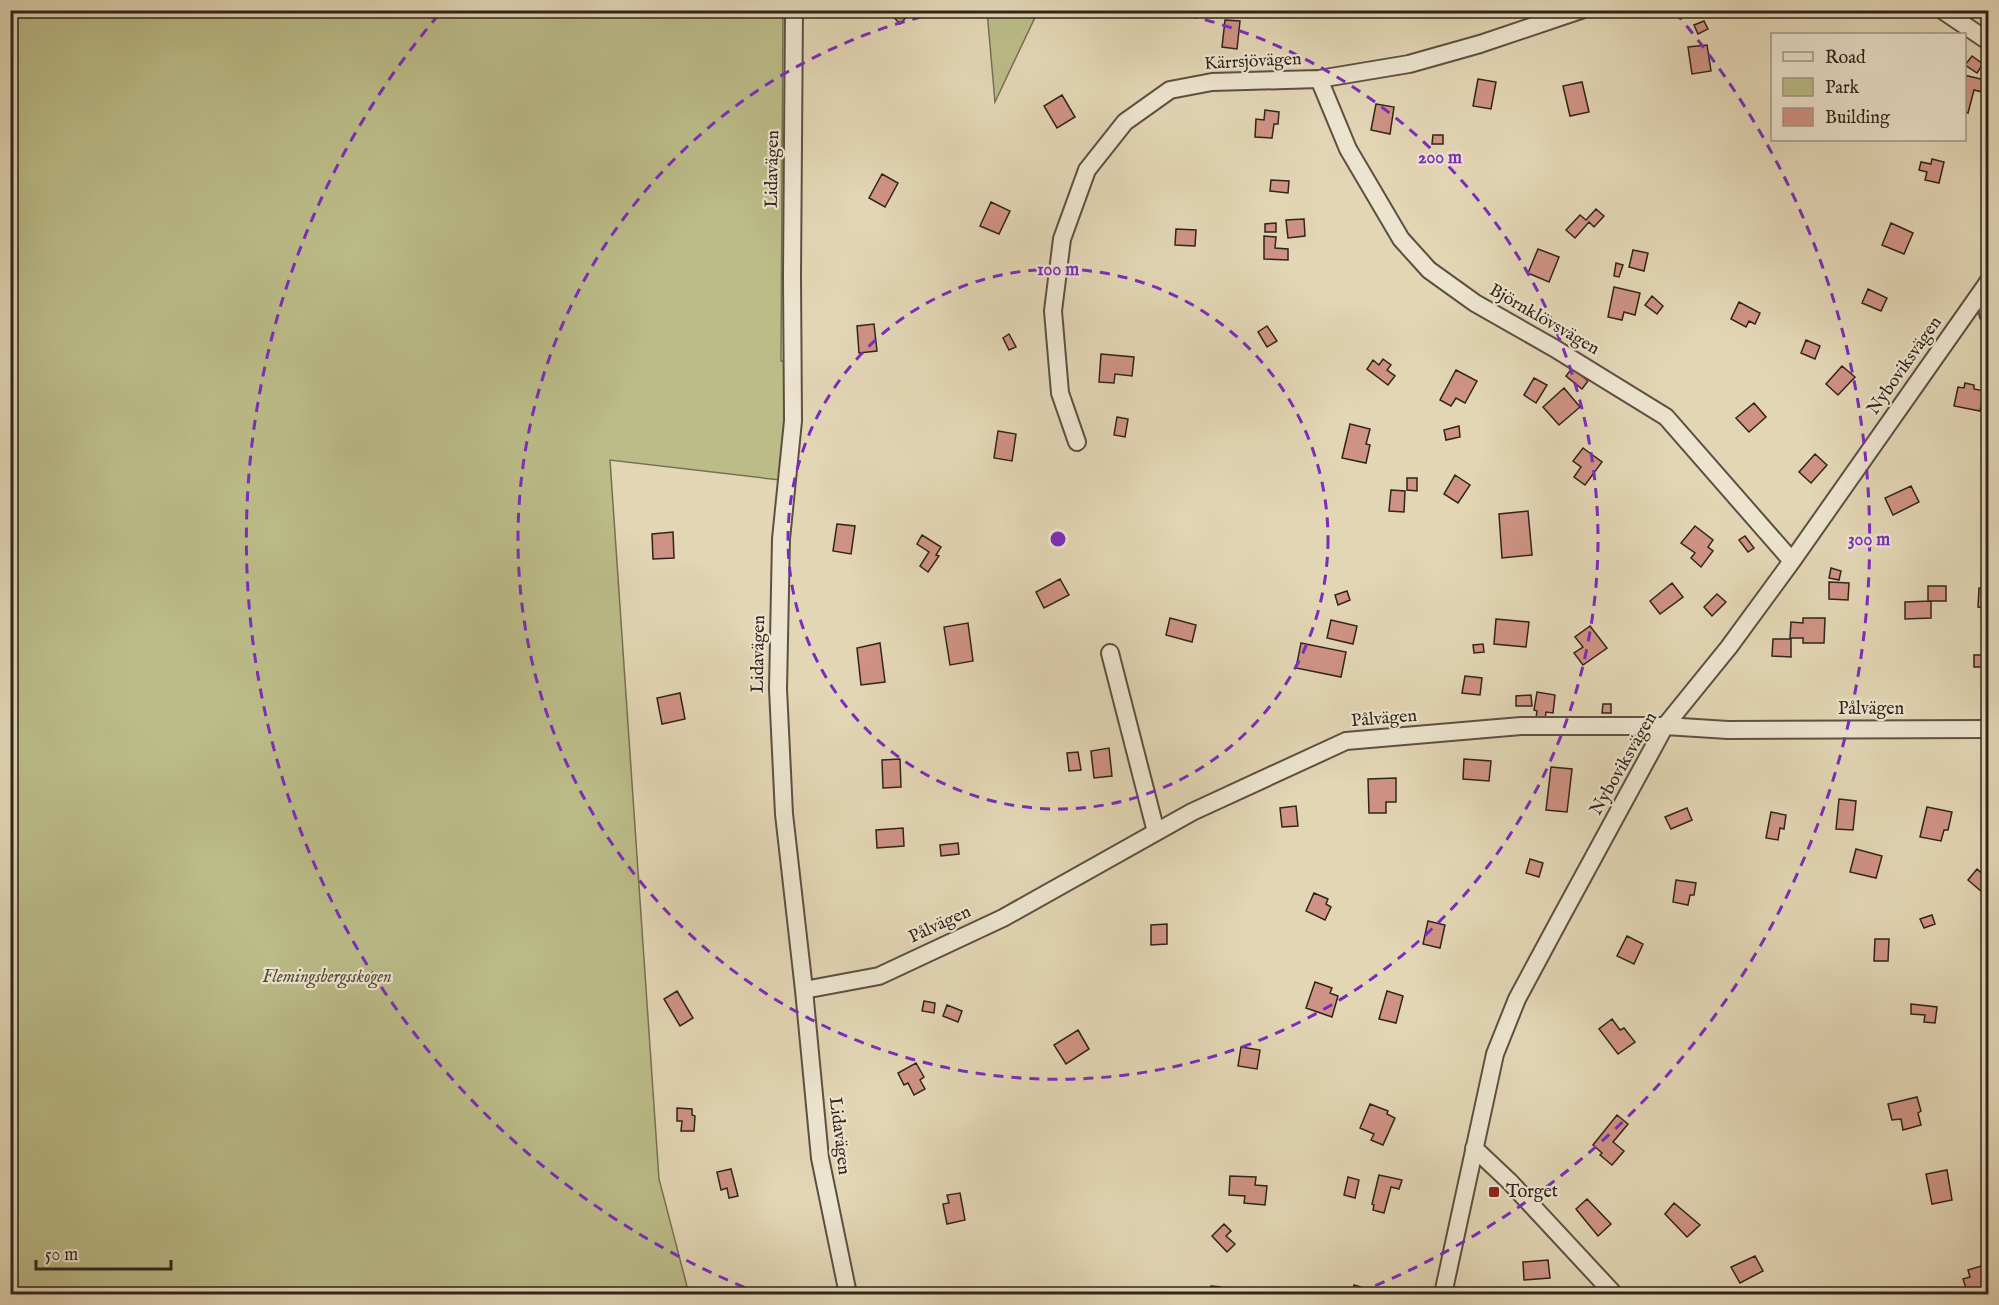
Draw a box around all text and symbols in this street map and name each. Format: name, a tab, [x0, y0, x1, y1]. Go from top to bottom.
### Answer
legend	[1771, 33, 1966, 141]
text: Road	[1825, 47, 1866, 70]
street label: Kärrsjövägen	[1204, 48, 1303, 76]
text: Park	[1825, 77, 1860, 100]
text: Building	[1825, 107, 1890, 130]
street label: Lidavägen	[761, 129, 785, 208]
text: 200 m	[1418, 147, 1462, 170]
text: 100 m	[1037, 259, 1079, 282]
street label: Björnklövsvägen	[1485, 279, 1604, 361]
street label: Nyboviksvägen	[1862, 312, 1948, 420]
centre of rings	[1048, 529, 1068, 549]
text: 300 m	[1848, 529, 1890, 552]
street label: Lidavägen	[747, 614, 771, 693]
street label: Pålvägen	[1838, 698, 1904, 721]
street label: Pålvägen	[1350, 705, 1418, 733]
street label: Nyboviksvägen	[1585, 708, 1663, 820]
street label: Pålvägen	[905, 900, 975, 949]
park label: Flemingsbergsskogen	[262, 966, 392, 989]
street label: Lidavägen	[823, 1096, 855, 1177]
place label: Torget	[1506, 1181, 1558, 1204]
marker: Torget	[1487, 1185, 1501, 1199]
scale bar	[36, 1233, 171, 1271]
text: 50 m	[45, 1244, 78, 1267]

